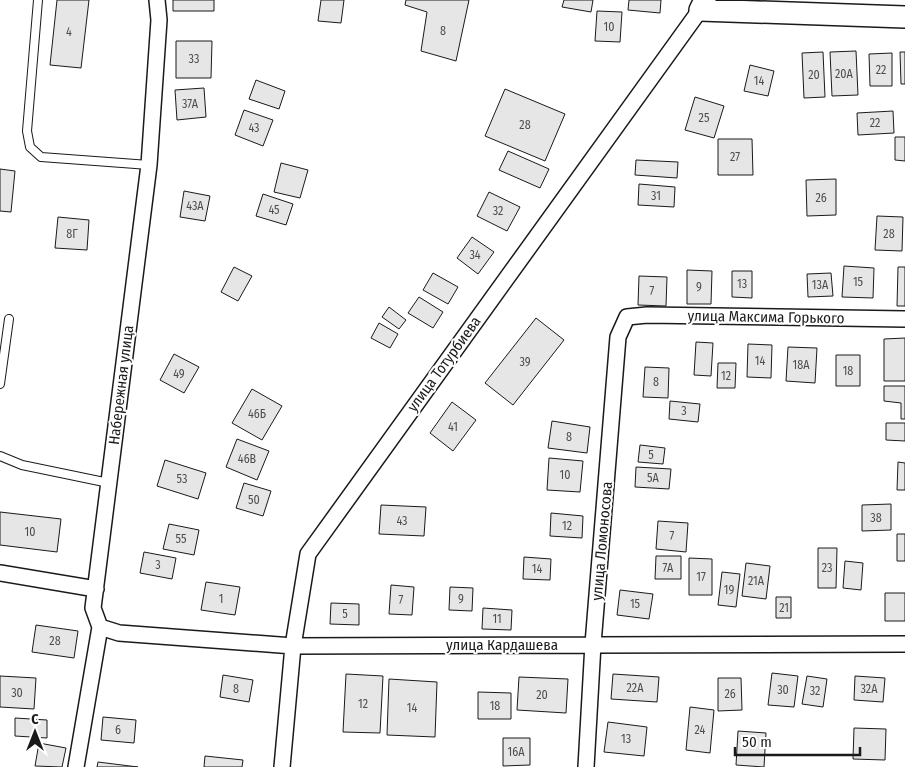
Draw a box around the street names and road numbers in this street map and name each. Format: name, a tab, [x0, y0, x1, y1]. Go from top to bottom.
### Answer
street label: улица Максима Горького	[687, 307, 845, 327]
street label: улица Тотурбиева	[403, 313, 485, 415]
street label: Набережная улица	[105, 324, 137, 446]
street label: улица Ломоносова	[588, 481, 616, 601]
street label: улица Кардашева	[446, 636, 558, 654]

